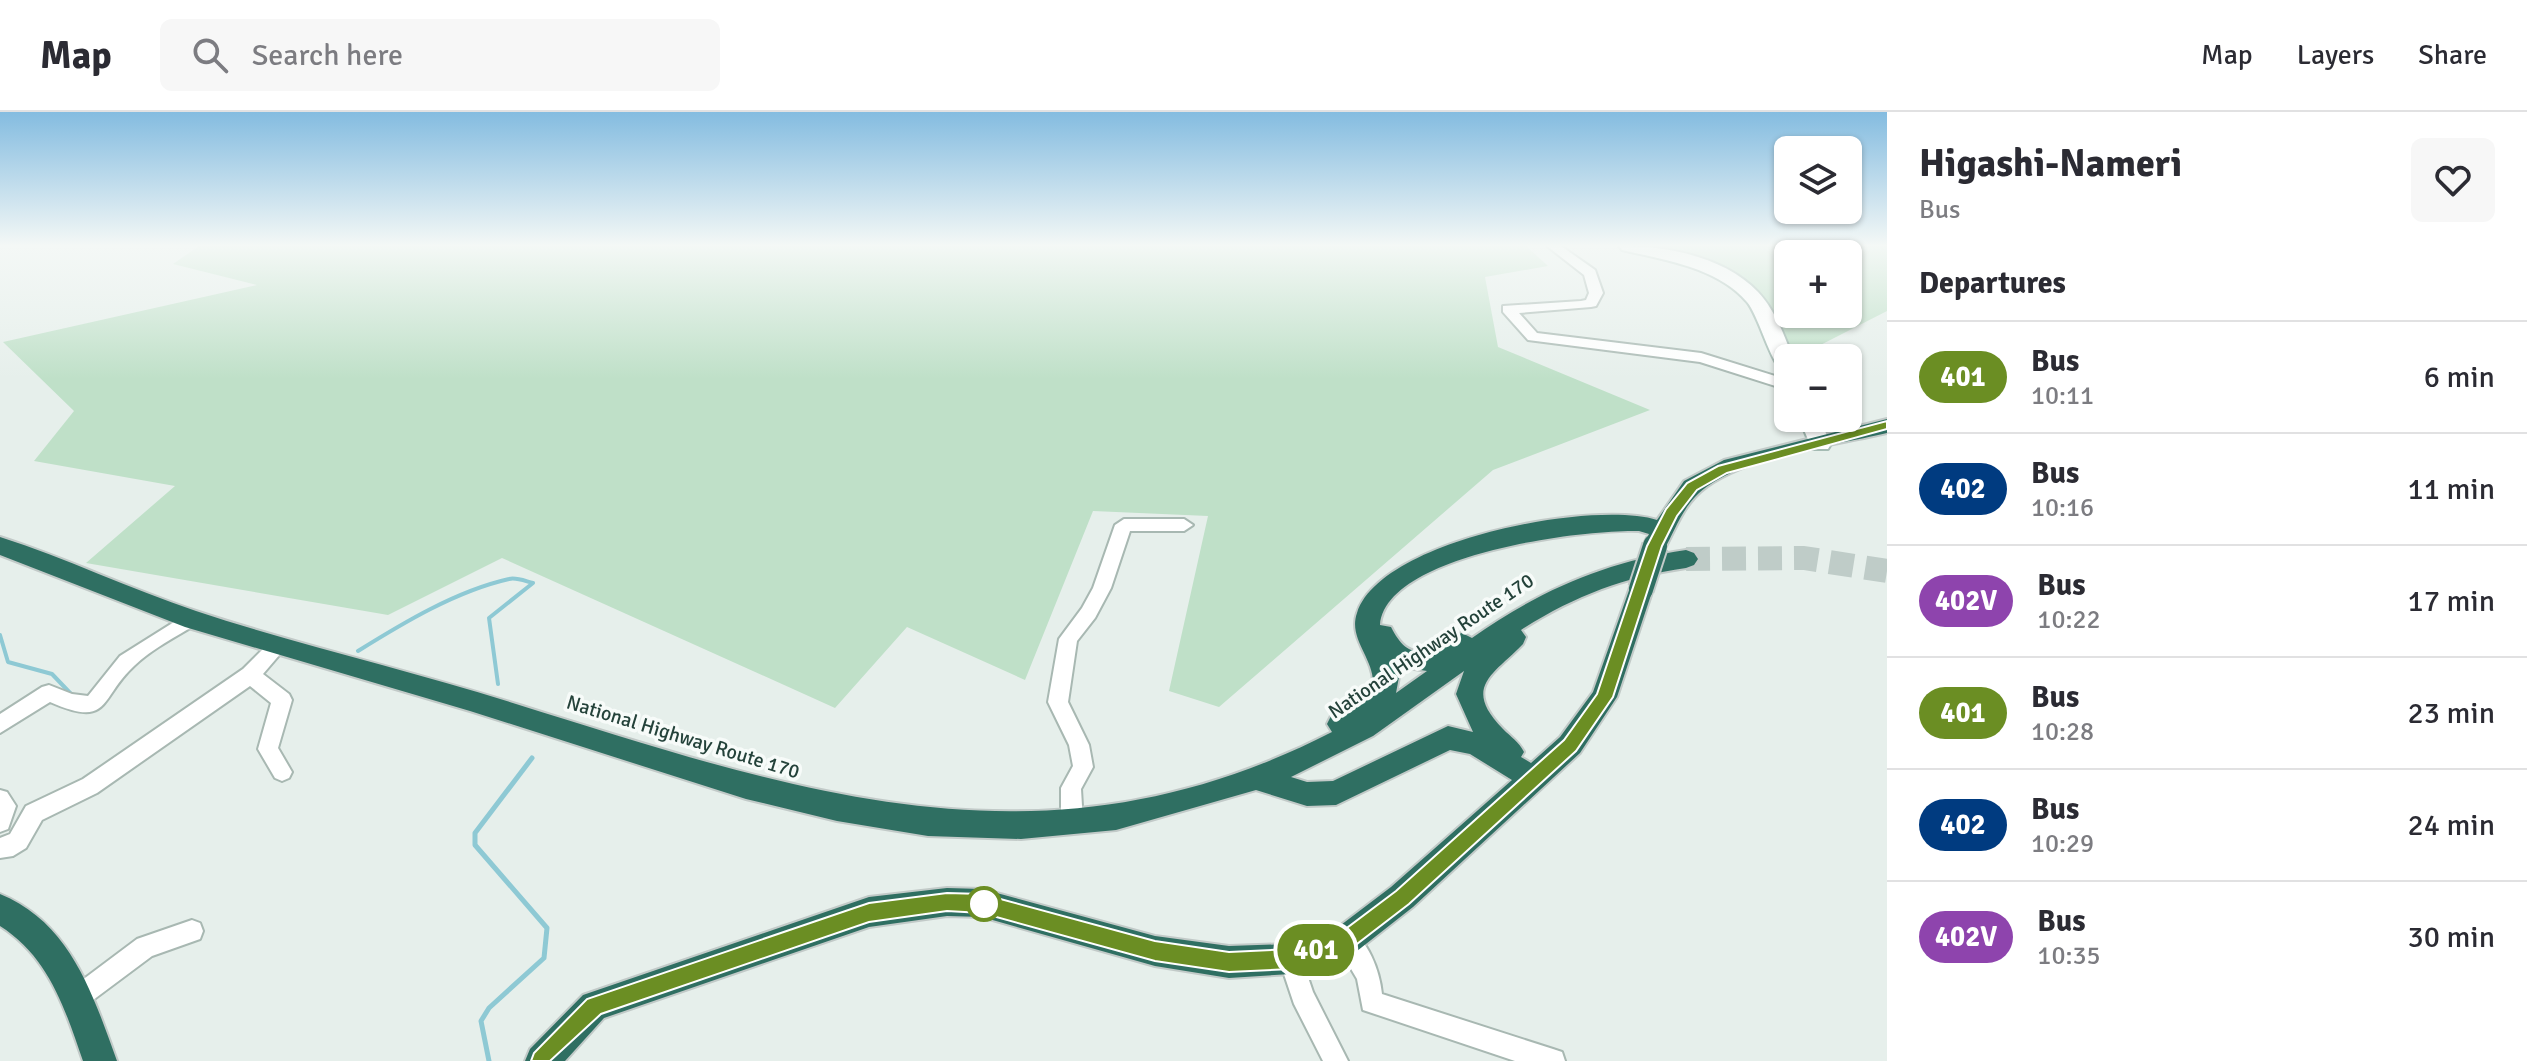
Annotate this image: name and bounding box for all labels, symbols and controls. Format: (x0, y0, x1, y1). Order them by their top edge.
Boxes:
search box (160, 19, 720, 91)
text: Map (40, 32, 112, 79)
icon: search (188, 33, 232, 77)
text: Search here (252, 37, 403, 74)
text: Map (2201, 38, 2253, 72)
text: Layers (2297, 38, 2374, 72)
text: Share (2418, 38, 2487, 72)
map controls (1774, 136, 1862, 432)
button: layers (1774, 136, 1862, 224)
button: heart (2411, 138, 2495, 222)
text: Higashi-Nameri (1919, 140, 2182, 187)
text: Bus (1919, 194, 1960, 226)
button: + (1774, 240, 1862, 328)
text: Departures (1919, 265, 2066, 302)
text: Bus (2031, 343, 2079, 380)
button: − (1774, 344, 1862, 432)
text: 6 min (2424, 359, 2495, 396)
text: 401 (1940, 360, 1986, 394)
text: 10:11 (2031, 380, 2094, 412)
text: Bus (2031, 455, 2079, 492)
text: 11 min (2408, 471, 2495, 508)
text: 402 (1940, 472, 1986, 506)
text: 10:16 (2031, 492, 2094, 524)
text: Bus (2037, 567, 2086, 604)
street label: National Highway Route 170 (1324, 568, 1538, 724)
text: 17 min (2408, 583, 2495, 620)
text: 402V (1935, 584, 1997, 618)
text: 10:22 (2037, 604, 2101, 636)
text: Bus (2031, 679, 2079, 716)
street label: National Highway Route 170 (563, 690, 803, 784)
text: 23 min (2408, 695, 2495, 732)
text: 401 (1940, 696, 1986, 730)
text: 10:28 (2031, 716, 2094, 748)
text: Bus (2031, 791, 2079, 828)
text: 24 min (2408, 807, 2495, 844)
text: 402 (1940, 808, 1986, 842)
text: 10:29 (2031, 828, 2094, 860)
unlabelled marker (967, 887, 1001, 921)
text: Bus (2037, 903, 2086, 940)
text: 30 min (2408, 919, 2495, 956)
text: 402V (1935, 920, 1997, 954)
line badge: 401 (1270, 924, 1362, 976)
text: 401 (1293, 933, 1339, 967)
text: 10:35 (2037, 940, 2101, 972)

